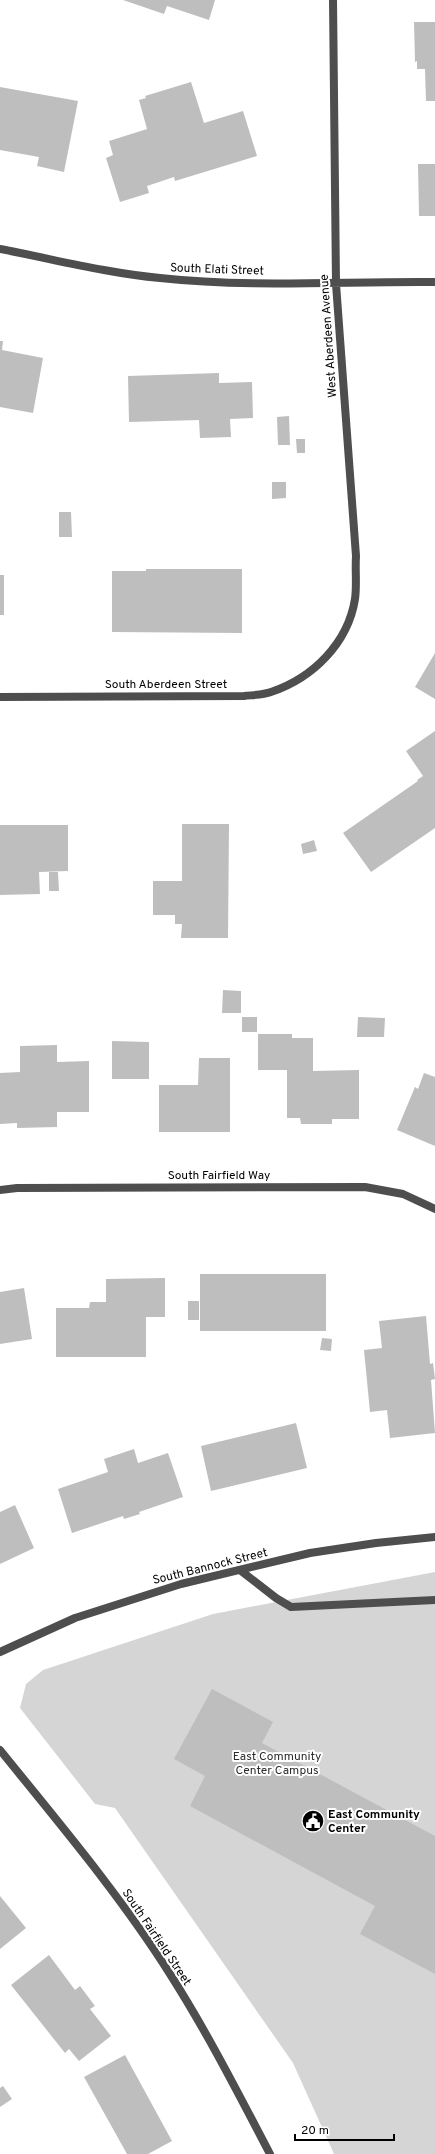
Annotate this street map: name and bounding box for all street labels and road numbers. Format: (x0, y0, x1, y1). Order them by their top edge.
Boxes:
street label: South Elati Street (170, 260, 264, 280)
street label: West Aberdeen Avenue (317, 274, 341, 398)
street label: South Aberdeen Street (105, 677, 227, 693)
street label: South Fairfield Way (168, 1168, 270, 1184)
street label: South Bannock Street (151, 1545, 269, 1589)
street label: South Fairfield Street (118, 1886, 195, 1989)

